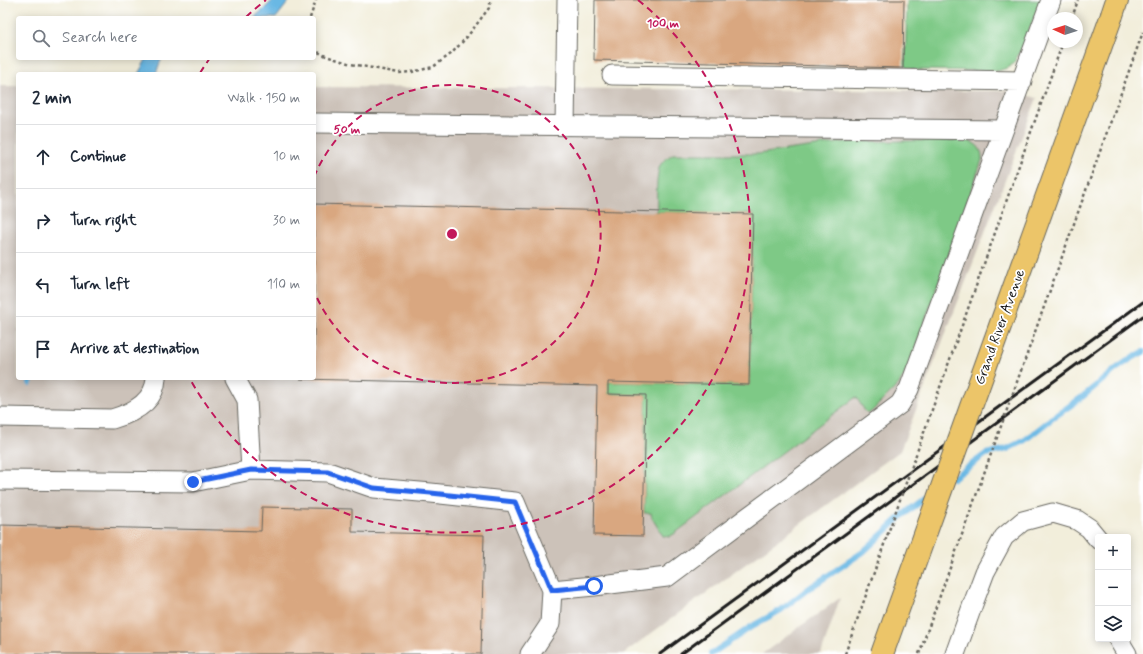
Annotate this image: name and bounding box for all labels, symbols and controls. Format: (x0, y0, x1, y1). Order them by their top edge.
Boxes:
north arrow (1047, 12, 1083, 48)
search box (16, 16, 316, 60)
text: 100 m (647, 16, 680, 32)
icon: search (30, 27, 52, 49)
text: Search here (62, 28, 138, 48)
text: 2 min (32, 87, 72, 109)
text: Walk · 150 m (227, 90, 300, 107)
text: 50 m (334, 122, 361, 138)
icon: ahead (32, 146, 54, 168)
text: Continue (70, 147, 126, 167)
text: 10 m (273, 148, 300, 165)
icon: right (32, 210, 54, 232)
text: Turn right (70, 211, 137, 231)
text: 30 m (273, 212, 300, 229)
centre of rings (445, 227, 459, 241)
street label: Grand River Avenue (971, 266, 1029, 387)
icon: left (32, 274, 54, 296)
text: Turn left (70, 275, 130, 295)
text: 110 m (267, 276, 300, 293)
icon: arrive (32, 338, 54, 360)
text: Arrive at destination (70, 339, 199, 359)
route end (184, 473, 202, 491)
map controls (1095, 534, 1131, 642)
button: + (1095, 534, 1131, 570)
button: − (1095, 570, 1131, 606)
route start (585, 577, 603, 595)
button: layers (1095, 606, 1131, 642)

